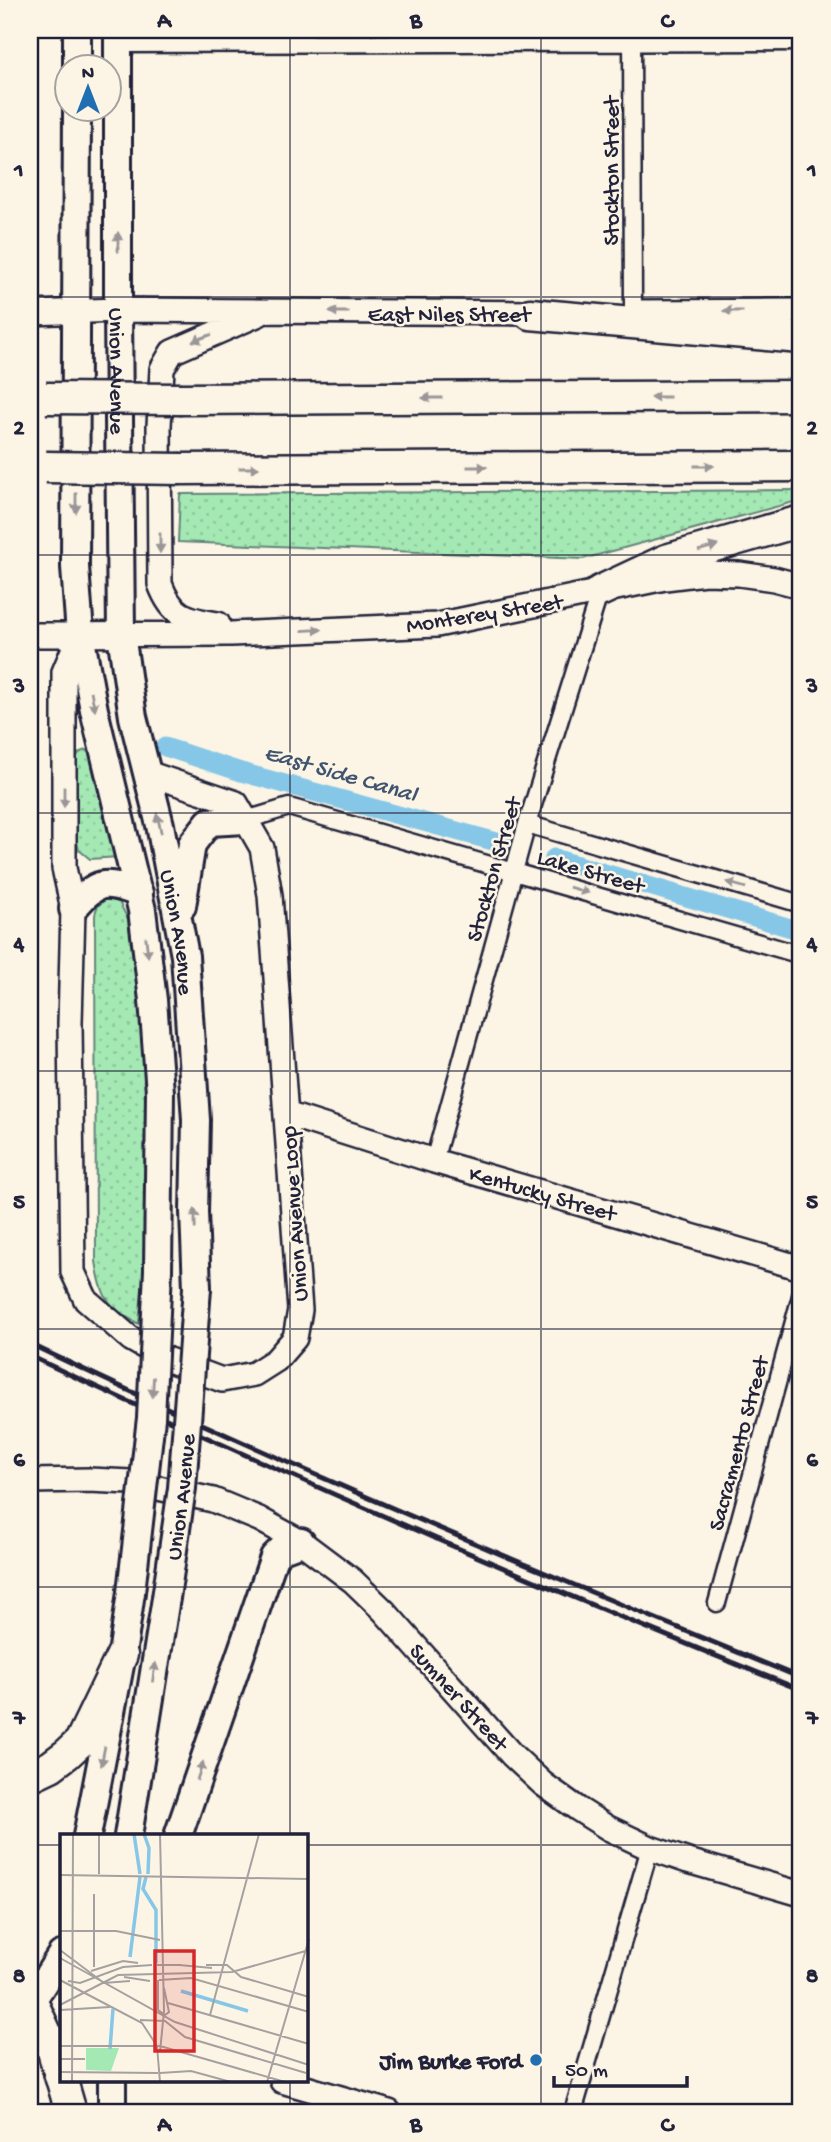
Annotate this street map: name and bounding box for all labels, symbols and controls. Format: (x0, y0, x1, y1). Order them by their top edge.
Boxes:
text: A (156, 9, 172, 36)
text: B (409, 9, 423, 36)
text: C (661, 9, 676, 36)
north arrow (52, 52, 122, 122)
text: N (82, 63, 94, 86)
street label: Stockton Street (600, 95, 627, 246)
text: 1 (13, 158, 24, 185)
text: 1 (806, 158, 817, 185)
one-way arrow (112, 231, 124, 253)
street label: East Niles Street (368, 303, 532, 330)
one-way arrow (722, 305, 744, 317)
one-way arrow (328, 306, 350, 318)
street label: Union Avenue (101, 308, 129, 436)
one-way arrow (192, 333, 213, 344)
one-way arrow (648, 391, 670, 403)
one-way arrow (421, 392, 443, 404)
text: 2 (13, 416, 25, 443)
text: 2 (806, 416, 818, 443)
one-way arrow (694, 460, 716, 472)
one-way arrow (466, 461, 488, 473)
one-way arrow (239, 463, 261, 474)
one-way arrow (70, 492, 82, 514)
one-way arrow (154, 533, 166, 555)
one-way arrow (698, 542, 719, 552)
street label: Monterey Street (404, 589, 566, 641)
one-way arrow (301, 625, 323, 636)
text: 3 (12, 674, 25, 701)
text: 3 (805, 674, 818, 701)
one-way arrow (87, 690, 98, 712)
water label: East Side Canal (260, 740, 421, 811)
one-way arrow (58, 786, 70, 808)
street label: Stockton Street (462, 793, 529, 945)
one-way arrow (153, 812, 164, 834)
street label: Lake Street (533, 845, 648, 902)
street label: Union Avenue (152, 868, 198, 997)
one-way arrow (725, 880, 746, 890)
one-way arrow (569, 886, 590, 896)
text: 4 (13, 932, 25, 959)
text: 4 (806, 932, 818, 959)
one-way arrow (141, 936, 152, 958)
street label: Union Avenue Loop (277, 1125, 316, 1302)
street label: Kentucky Street (465, 1161, 620, 1230)
text: 5 (13, 1190, 25, 1217)
text: 5 (806, 1190, 818, 1217)
one-way arrow (189, 1208, 201, 1230)
street label: Sacramento Street (704, 1352, 777, 1534)
one-way arrow (147, 1376, 158, 1398)
street label: Union Avenue (162, 1432, 203, 1562)
text: 6 (13, 1448, 26, 1475)
text: 6 (806, 1448, 819, 1475)
street label: Sumner Street (402, 1639, 514, 1759)
one-way arrow (149, 1660, 160, 1682)
text: 7 (12, 1706, 26, 1733)
text: 7 (805, 1706, 819, 1733)
one-way arrow (98, 1745, 109, 1767)
one-way arrow (195, 1761, 206, 1782)
inset map (60, 1834, 308, 2082)
text: 8 (13, 1964, 26, 1991)
text: 8 (806, 1964, 819, 1991)
scale bar (554, 2044, 688, 2088)
place label: Jim Burke Ford (378, 2050, 525, 2077)
marker: Jim Burke Ford (528, 2052, 544, 2068)
text: 50 m (565, 2060, 608, 2085)
text: A (156, 2113, 172, 2140)
text: B (409, 2113, 423, 2140)
text: C (661, 2113, 676, 2140)

